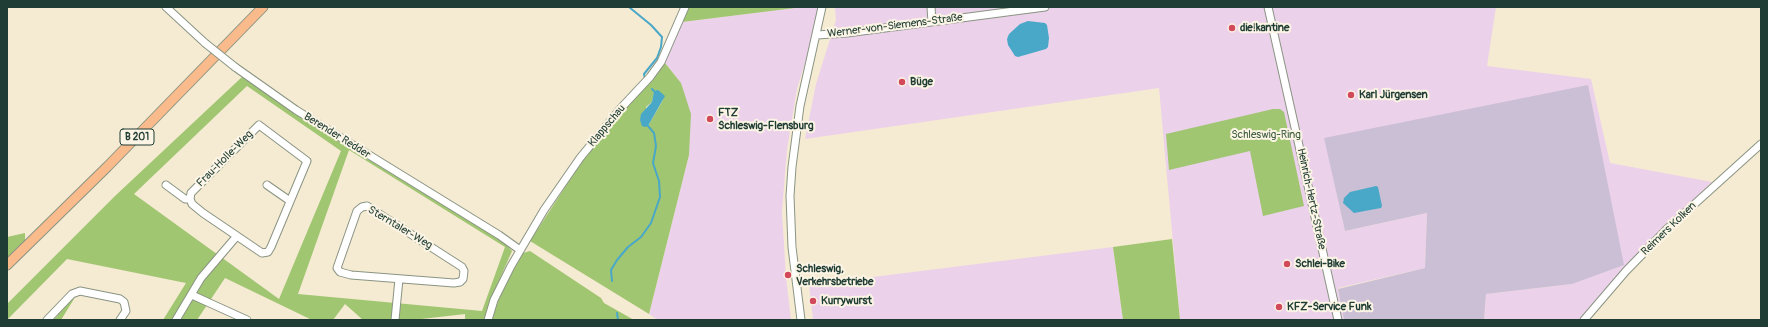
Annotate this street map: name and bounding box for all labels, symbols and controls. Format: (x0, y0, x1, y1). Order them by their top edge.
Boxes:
street label: Werner-von-Siemens-Straße (827, 11, 963, 41)
place label: die!kantine (1240, 21, 1289, 35)
marker: die!kantine (1227, 23, 1237, 33)
place label: Büge (910, 75, 933, 89)
marker: Büge (897, 77, 907, 87)
place label: Karl Jürgensen (1359, 88, 1428, 102)
marker: Karl Jürgensen (1346, 90, 1356, 100)
street label: Klappschau (586, 102, 628, 150)
place label: FTZ Schleswig-Flensburg (718, 106, 813, 132)
street label: Berender Redder (301, 110, 373, 162)
marker: FTZ Schleswig-Flensburg (705, 114, 715, 124)
street label: Frau-Holle-Weg (194, 128, 256, 190)
park label: Schleswig-Ring (1231, 128, 1301, 142)
road number: B 201 (120, 129, 154, 145)
street label: Heinrich-Hertz-Straße (1294, 147, 1328, 251)
street label: Reimers Kolken (1639, 200, 1699, 258)
street label: Sterntaler-Weg (365, 204, 435, 252)
place label: Schlei-Bike (1295, 257, 1345, 271)
marker: Schlei-Bike (1282, 259, 1292, 269)
place label: Schleswig, Verkehrsbetriebe (796, 262, 873, 288)
marker: Schleswig, Verkehrsbetriebe (783, 270, 793, 280)
place label: Kurrywurst (821, 294, 872, 308)
marker: Kurrywurst (808, 296, 818, 306)
place label: KFZ-Service Funk (1287, 300, 1371, 314)
marker: KFZ-Service Funk (1274, 302, 1284, 312)

